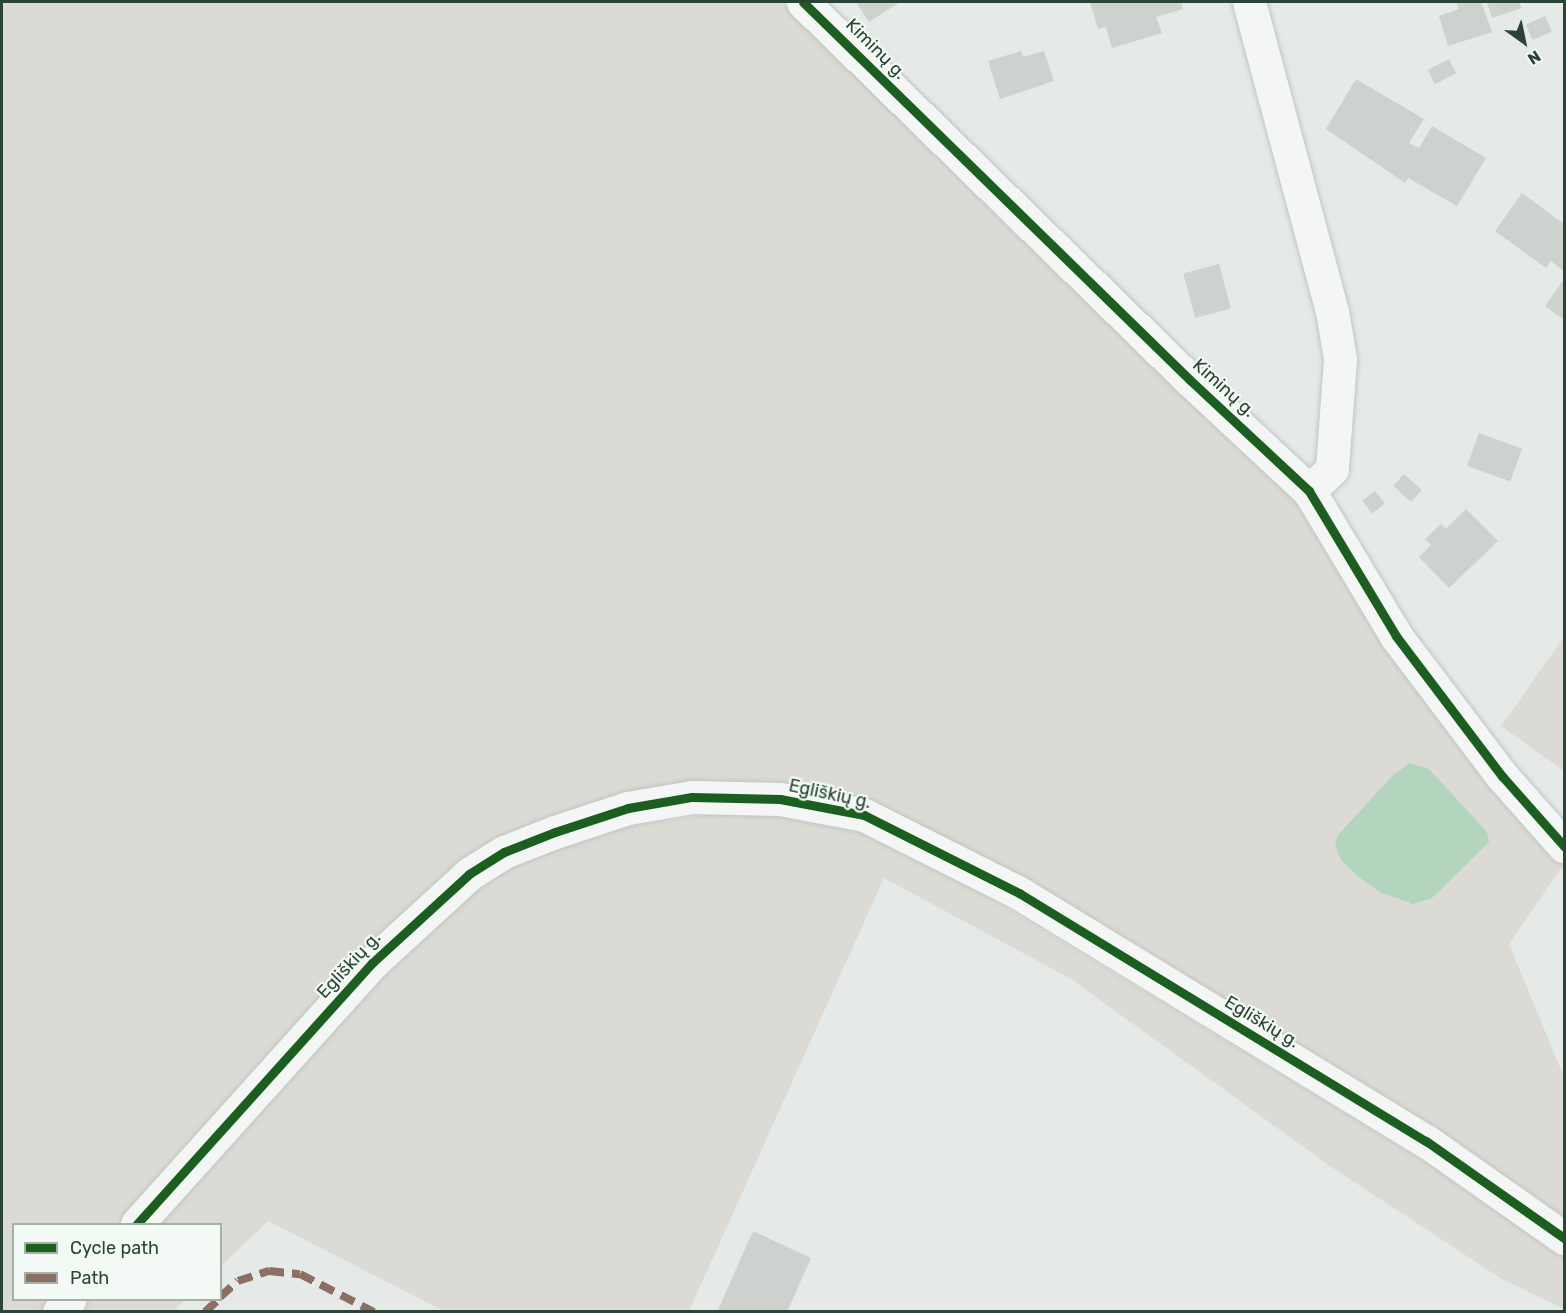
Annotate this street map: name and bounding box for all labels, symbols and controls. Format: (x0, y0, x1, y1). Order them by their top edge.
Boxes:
north arrow (1494, 12, 1554, 72)
street label: Kiminų g. (841, 14, 911, 84)
text: N (1524, 46, 1544, 69)
street label: Kiminų g. (1188, 354, 1260, 422)
street label: Egliškių g. (787, 775, 873, 813)
street label: Egliškių g. (313, 927, 385, 1003)
street label: Egliškių g. (1221, 991, 1303, 1053)
legend (12, 1223, 222, 1301)
text: Cycle path (70, 1237, 159, 1259)
text: Path (70, 1267, 109, 1289)

